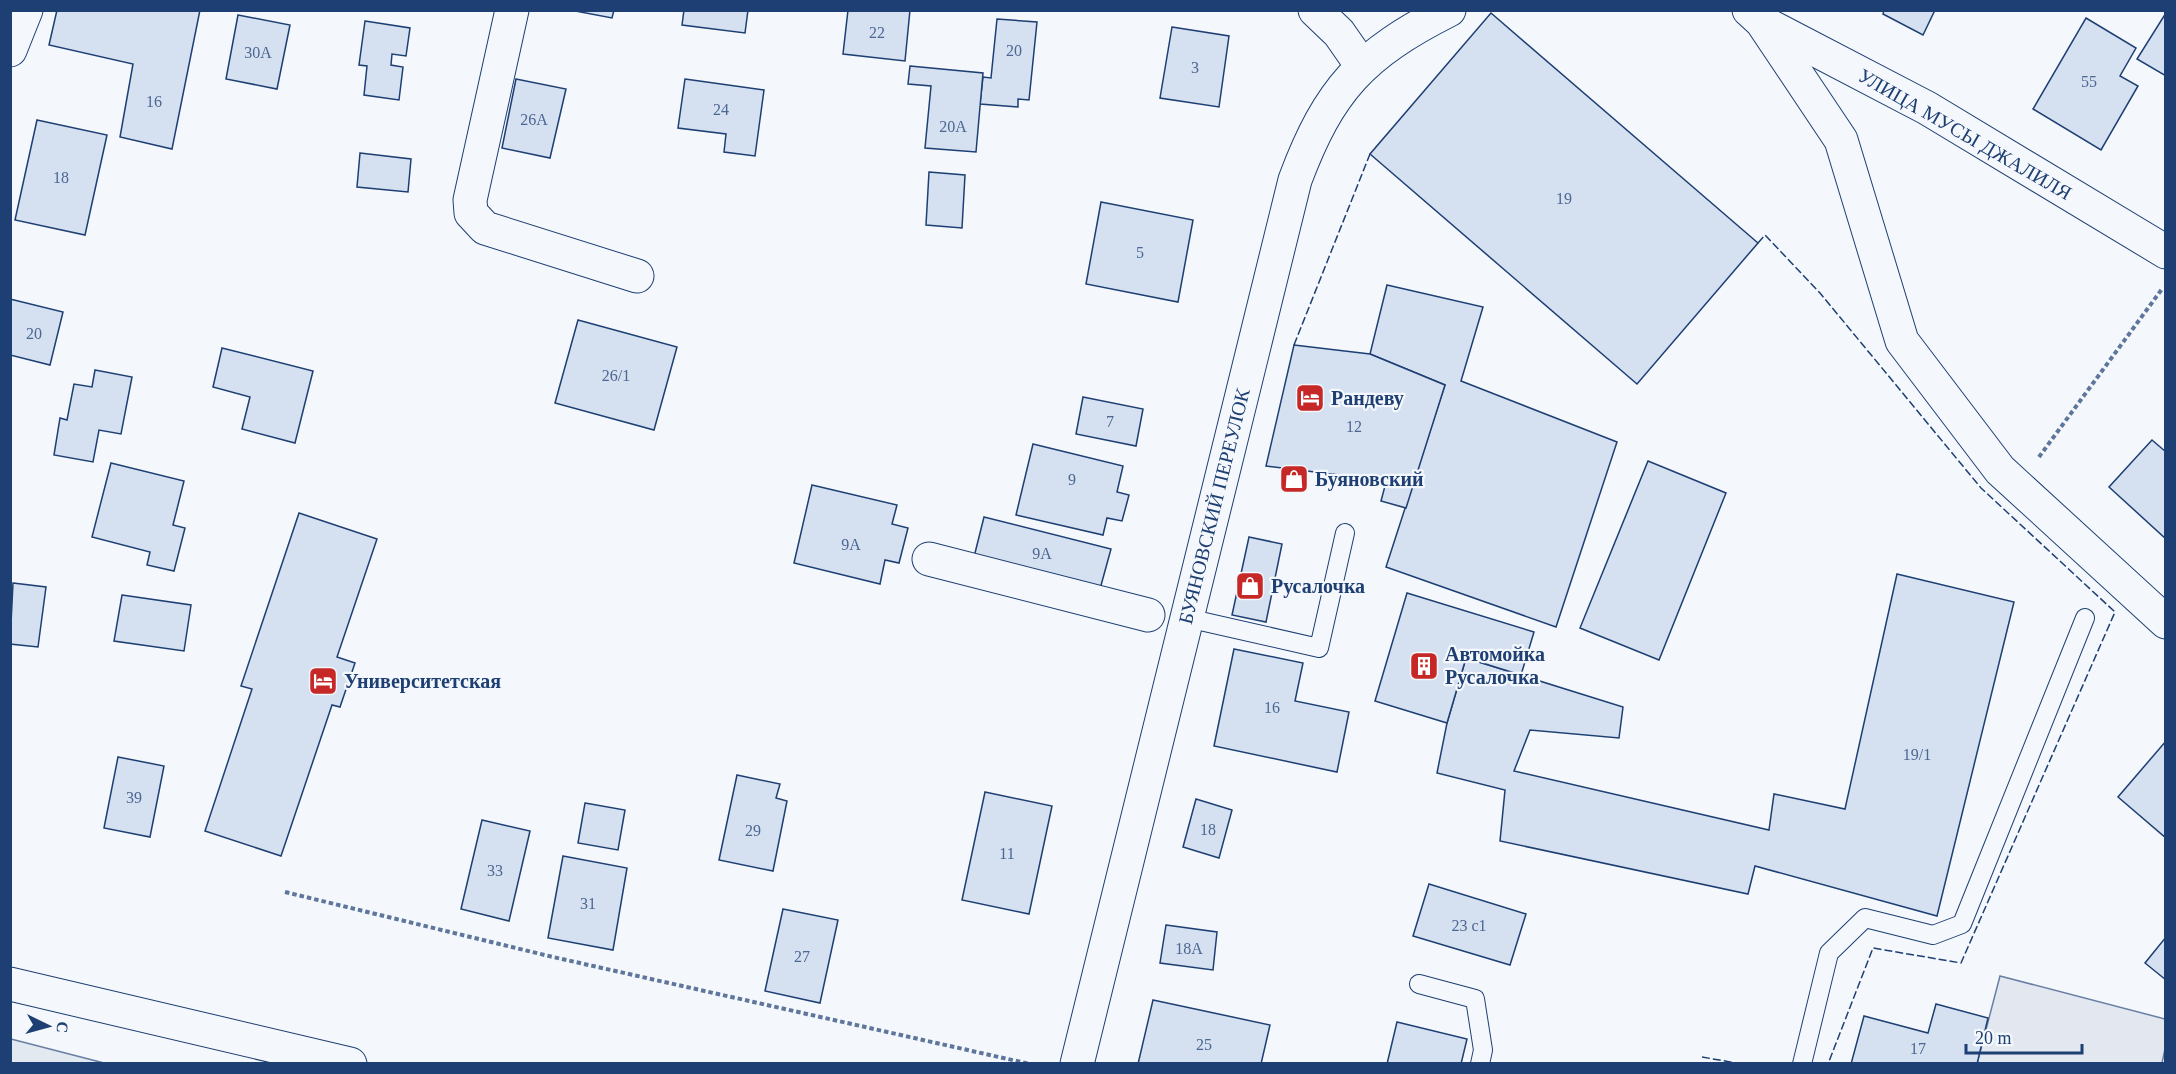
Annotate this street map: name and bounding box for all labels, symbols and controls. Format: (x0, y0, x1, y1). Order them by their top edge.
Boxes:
house number: 22 (869, 24, 885, 41)
house number: 20 (1006, 42, 1022, 59)
house number: 30А (244, 44, 272, 61)
house number: 3 (1191, 59, 1199, 76)
street label: УЛИЦА МУСЫ ДЖАЛИЛЯ (1854, 64, 2075, 205)
house number: 55 (2081, 73, 2097, 90)
house number: 16 (146, 93, 162, 110)
house number: 24 (713, 101, 729, 118)
house number: 26А (520, 111, 548, 128)
house number: 20А (939, 118, 967, 135)
house number: 18 (53, 169, 69, 186)
house number: 19 (1556, 190, 1572, 207)
house number: 5 (1136, 244, 1144, 261)
house number: 20 (26, 325, 42, 342)
house number: 26/1 (602, 367, 630, 384)
hotel icon: Рандеву (1294, 382, 1326, 414)
street label: БУЯНОВСКИЙ ПЕРЕУЛОК (1174, 385, 1254, 626)
place label: Рандеву (1331, 387, 1404, 410)
house number: 7 (1106, 413, 1114, 430)
house number: 12 (1346, 418, 1362, 435)
shop icon: Буяновский (1278, 463, 1310, 495)
place label: Буяновский (1315, 468, 1424, 491)
house number: 9 (1068, 471, 1076, 488)
house number: 9А (841, 536, 861, 553)
house number: 9А (1032, 545, 1052, 562)
shop icon: Русалочка (1234, 570, 1266, 602)
place label: Русалочка (1271, 575, 1365, 598)
place label: Автомойка Русалочка (1445, 643, 1545, 689)
building icon: Автомойка Русалочка (1408, 650, 1440, 682)
hotel icon: Университетская (307, 665, 339, 697)
place label: Университетская (344, 670, 501, 693)
house number: 16 (1264, 699, 1280, 716)
house number: 19/1 (1903, 746, 1931, 763)
house number: 39 (126, 789, 142, 806)
house number: 18 (1200, 821, 1216, 838)
house number: 29 (745, 822, 761, 839)
house number: 11 (999, 845, 1015, 862)
house number: 33 (487, 862, 503, 879)
house number: 31 (580, 895, 596, 912)
house number: 23 с1 (1451, 917, 1487, 934)
house number: 18А (1175, 940, 1203, 957)
house number: 27 (794, 948, 810, 965)
north arrow (18, 996, 78, 1056)
scale bar (1966, 1017, 2082, 1055)
text: С (53, 1021, 71, 1034)
text: 20 m (1975, 1028, 2012, 1048)
house number: 25 (1196, 1036, 1212, 1053)
house number: 17 (1910, 1040, 1926, 1057)

